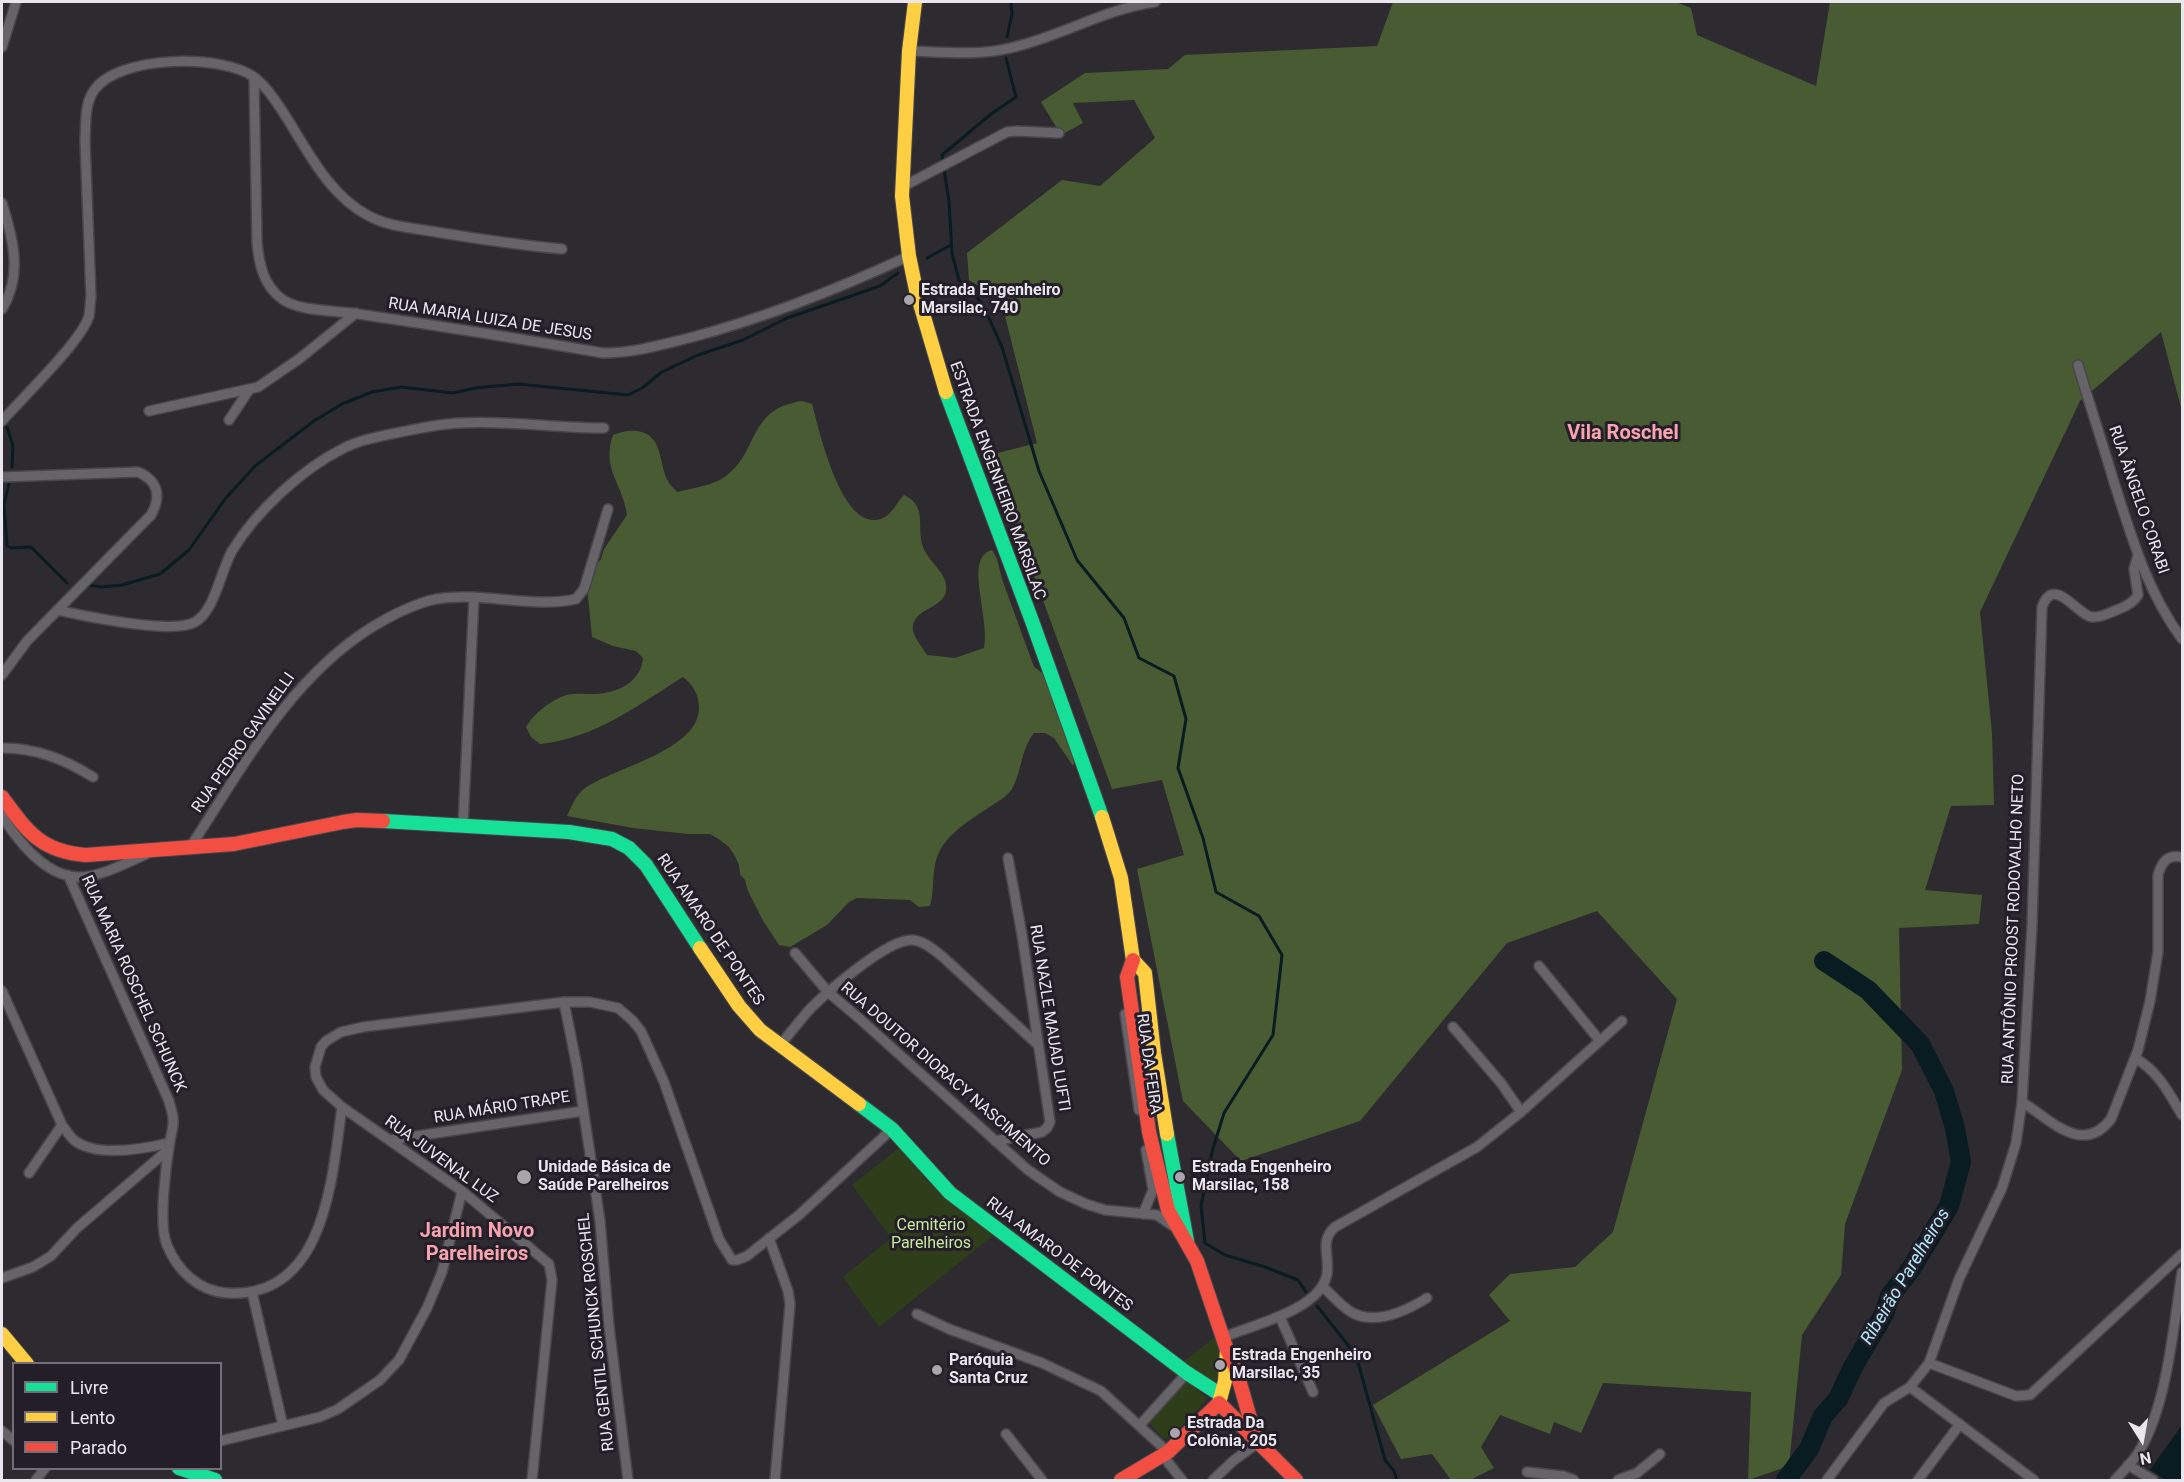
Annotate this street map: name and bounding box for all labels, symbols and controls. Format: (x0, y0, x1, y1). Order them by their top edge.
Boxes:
place label: Estrada Engenheiro Marsilac, 740 (921, 281, 1061, 319)
marker: Estrada Engenheiro Marsilac, 740 (902, 293, 916, 307)
street label: RUA MARIA LUIZA DE JESUS (387, 294, 593, 346)
street label: ESTRADA ENGENHEIRO MARSILAC (945, 359, 1049, 603)
district label: Vila Roschel (1567, 422, 1679, 446)
street label: RUA ÂNGELO CORABI (2104, 423, 2172, 577)
street label: RUA PEDRO GAVINELLI (188, 669, 300, 817)
street label: RUA ANTÔNIO PROOST RODOVALHO NETO (1999, 774, 2029, 1084)
street label: RUA AMARO DE PONTES (652, 851, 768, 1009)
street label: RUA MARIA ROSCHEL SCHUNCK (76, 873, 190, 1095)
street label: RUA NAZLE MAUAD LUFTI (1025, 923, 1073, 1113)
street label: RUA DOUTOR DIORACY NASCIMENTO (836, 979, 1054, 1171)
street label: RUA DA FEIRA (1131, 1012, 1165, 1116)
street label: RUA MÁRIO TRAPE (433, 1088, 571, 1128)
street label: RUA JUVENAL LUZ (380, 1112, 502, 1208)
place label: Unidade Básica de Saúde Parelheiros (538, 1158, 671, 1196)
place label: Estrada Engenheiro Marsilac, 158 (1192, 1158, 1332, 1196)
marker: Unidade Básica de Saúde Parelheiros (515, 1168, 533, 1186)
marker: Estrada Engenheiro Marsilac, 158 (1173, 1170, 1187, 1184)
street label: RUA AMARO DE PONTES (982, 1194, 1136, 1316)
water label: Ribeirão Parelheiros (1857, 1205, 1955, 1349)
street label: RUA GENTIL SCHUNCK ROSCHEL (575, 1212, 619, 1452)
park label: Cemitério Parelheiros (891, 1216, 971, 1254)
district label: Jardim Novo Parelheiros (420, 1220, 534, 1267)
place label: Estrada Engenheiro Marsilac, 35 (1232, 1346, 1372, 1384)
place label: Paróquia Santa Cruz (949, 1351, 1028, 1389)
marker: Estrada Engenheiro Marsilac, 35 (1213, 1358, 1227, 1372)
legend (12, 1362, 222, 1470)
marker: Paróquia Santa Cruz (930, 1363, 944, 1377)
text: Livre (70, 1377, 108, 1398)
text: Lento (70, 1407, 115, 1428)
north arrow (2112, 1410, 2172, 1470)
place label: Estrada Da Colônia, 205 (1187, 1414, 1277, 1452)
marker: Estrada Da Colônia, 205 (1168, 1426, 1182, 1440)
text: Parado (70, 1437, 127, 1458)
text: N (2138, 1448, 2153, 1469)

